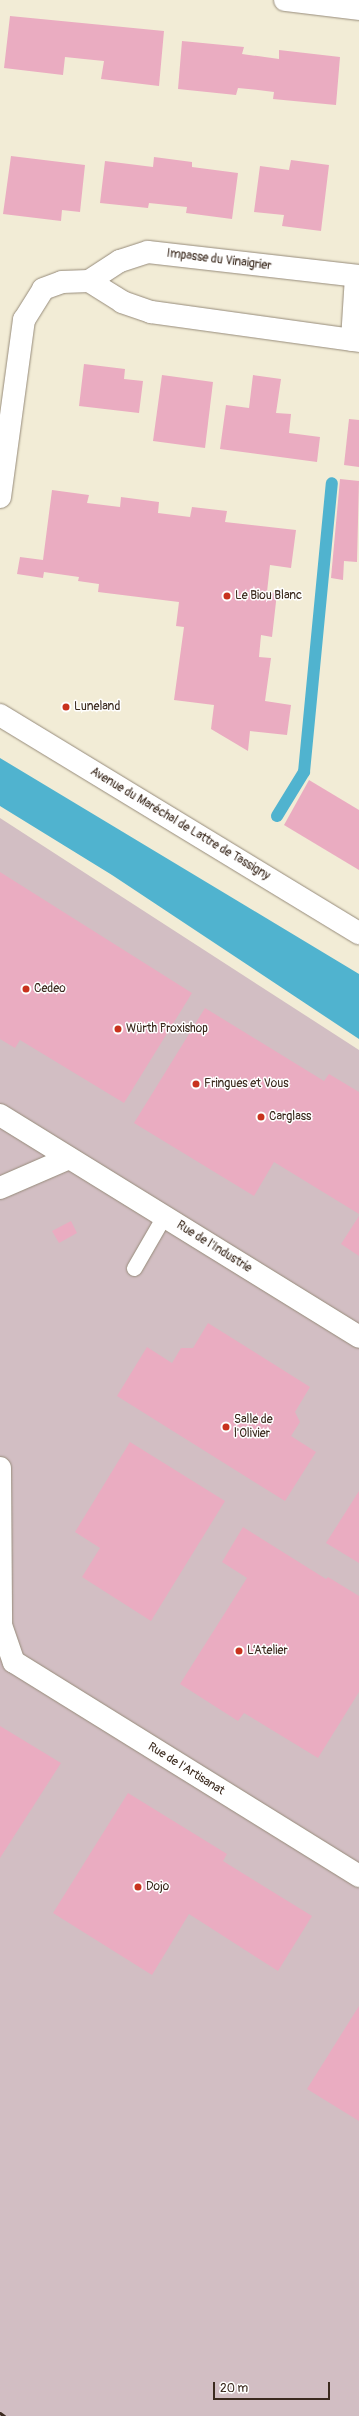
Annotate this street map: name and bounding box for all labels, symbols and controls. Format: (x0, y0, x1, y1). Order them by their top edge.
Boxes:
street label: Impasse du Vinaigrier (166, 246, 272, 274)
place label: Le Biou Blanc (235, 589, 302, 603)
marker: Le Biou Blanc (222, 591, 232, 601)
place label: Luneland (74, 700, 120, 714)
marker: Luneland (61, 702, 71, 712)
street label: Avenue du Maréchal de Lattre de Tassigny (88, 765, 272, 883)
place label: Cedeo (34, 982, 66, 996)
marker: Cedeo (21, 984, 31, 994)
place label: Würth Proxishop (126, 1022, 208, 1036)
marker: Würth Proxishop (113, 1024, 123, 1034)
place label: Fringues et Vous (204, 1077, 289, 1091)
marker: Fringues et Vous (191, 1079, 201, 1089)
place label: Carglass (269, 1110, 311, 1124)
marker: Carglass (256, 1112, 266, 1122)
street label: Rue de l'Industrie (174, 1218, 254, 1276)
place label: Salle de l'Olivier (234, 1413, 273, 1441)
marker: Salle de l'Olivier (221, 1422, 231, 1432)
place label: L’Atelier (247, 1644, 288, 1658)
marker: L’Atelier (234, 1646, 244, 1656)
street label: Rue de l'Artisanat (145, 1740, 227, 1798)
place label: Dojo (146, 1880, 169, 1894)
marker: Dojo (133, 1882, 143, 1892)
scale bar (215, 2374, 332, 2400)
text: 20 m (220, 2381, 248, 2396)

